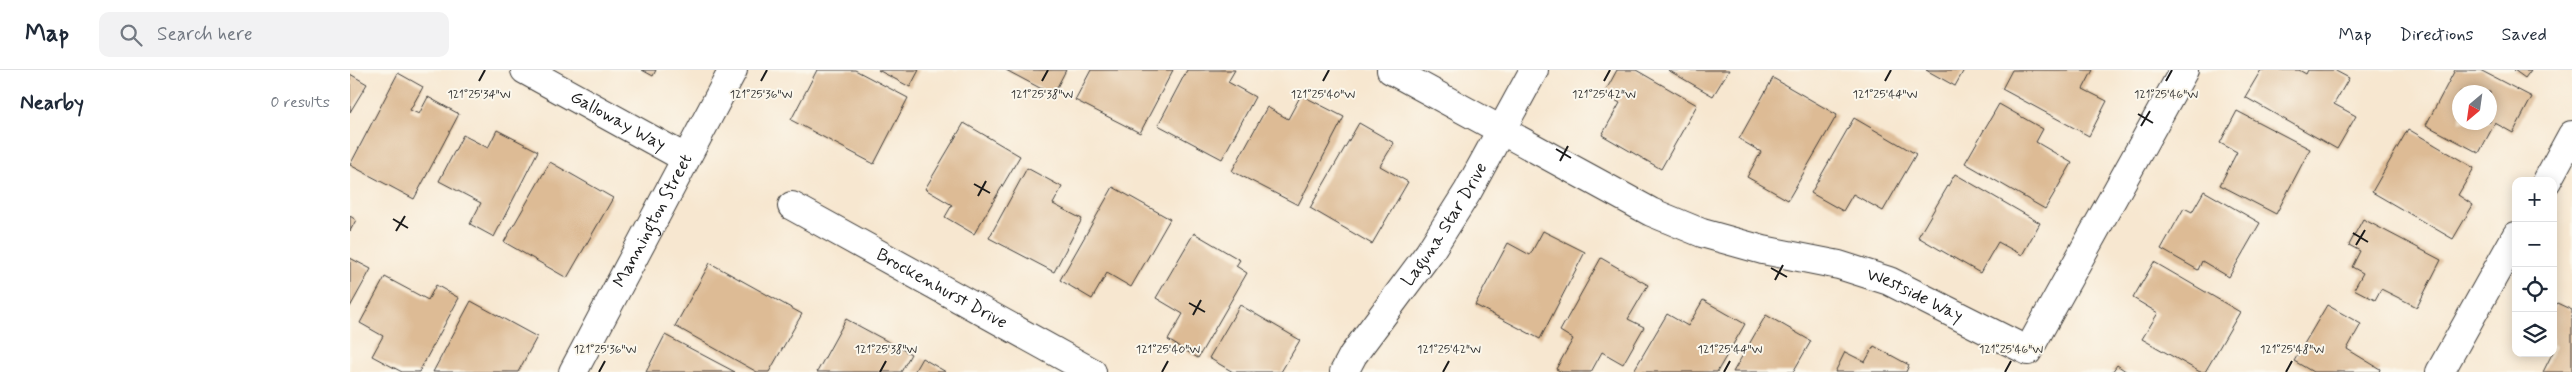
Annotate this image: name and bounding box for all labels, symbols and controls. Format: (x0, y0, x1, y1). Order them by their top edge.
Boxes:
search box (99, 12, 449, 57)
text: Map (25, 19, 69, 50)
icon: search (117, 21, 145, 49)
text: Search here (157, 22, 253, 47)
text: Map (2339, 23, 2372, 47)
text: Directions (2400, 23, 2474, 47)
text: Saved (2502, 23, 2547, 47)
street label: Galloway Way (566, 85, 670, 157)
north arrow (2452, 85, 2497, 130)
text: 121°25'34"W (447, 87, 511, 103)
text: 121°25'36"W (730, 87, 792, 103)
text: 121°25'38"W (1011, 87, 1073, 103)
text: 121°25'40"W (1291, 87, 1355, 103)
text: 121°25'42"W (1572, 87, 1636, 103)
text: 121°25'44"W (1853, 87, 1917, 103)
text: 121°25'46"W (2134, 87, 2198, 103)
text: Nearby (20, 89, 84, 117)
text: 0 results (270, 92, 330, 113)
street label: Mannington Street (608, 150, 698, 292)
street label: Laguna Star Drive (1396, 158, 1493, 291)
map controls (2512, 177, 2557, 357)
button: + (2512, 177, 2557, 222)
button: − (2512, 222, 2557, 267)
street label: Brockenhurst Drive (872, 243, 1011, 335)
street label: Westside Way (1864, 263, 1967, 328)
button: locate (2512, 267, 2557, 312)
button: layers (2512, 312, 2557, 357)
text: 121°25'36"W (574, 342, 636, 358)
text: 121°25'38"W (855, 342, 917, 358)
text: 121°25'40"W (1136, 342, 1200, 358)
text: 121°25'42"W (1417, 342, 1481, 358)
text: 121°25'44"W (1698, 342, 1762, 358)
text: 121°25'46"W (1979, 342, 2043, 358)
text: 121°25'48"W (2260, 342, 2324, 358)

